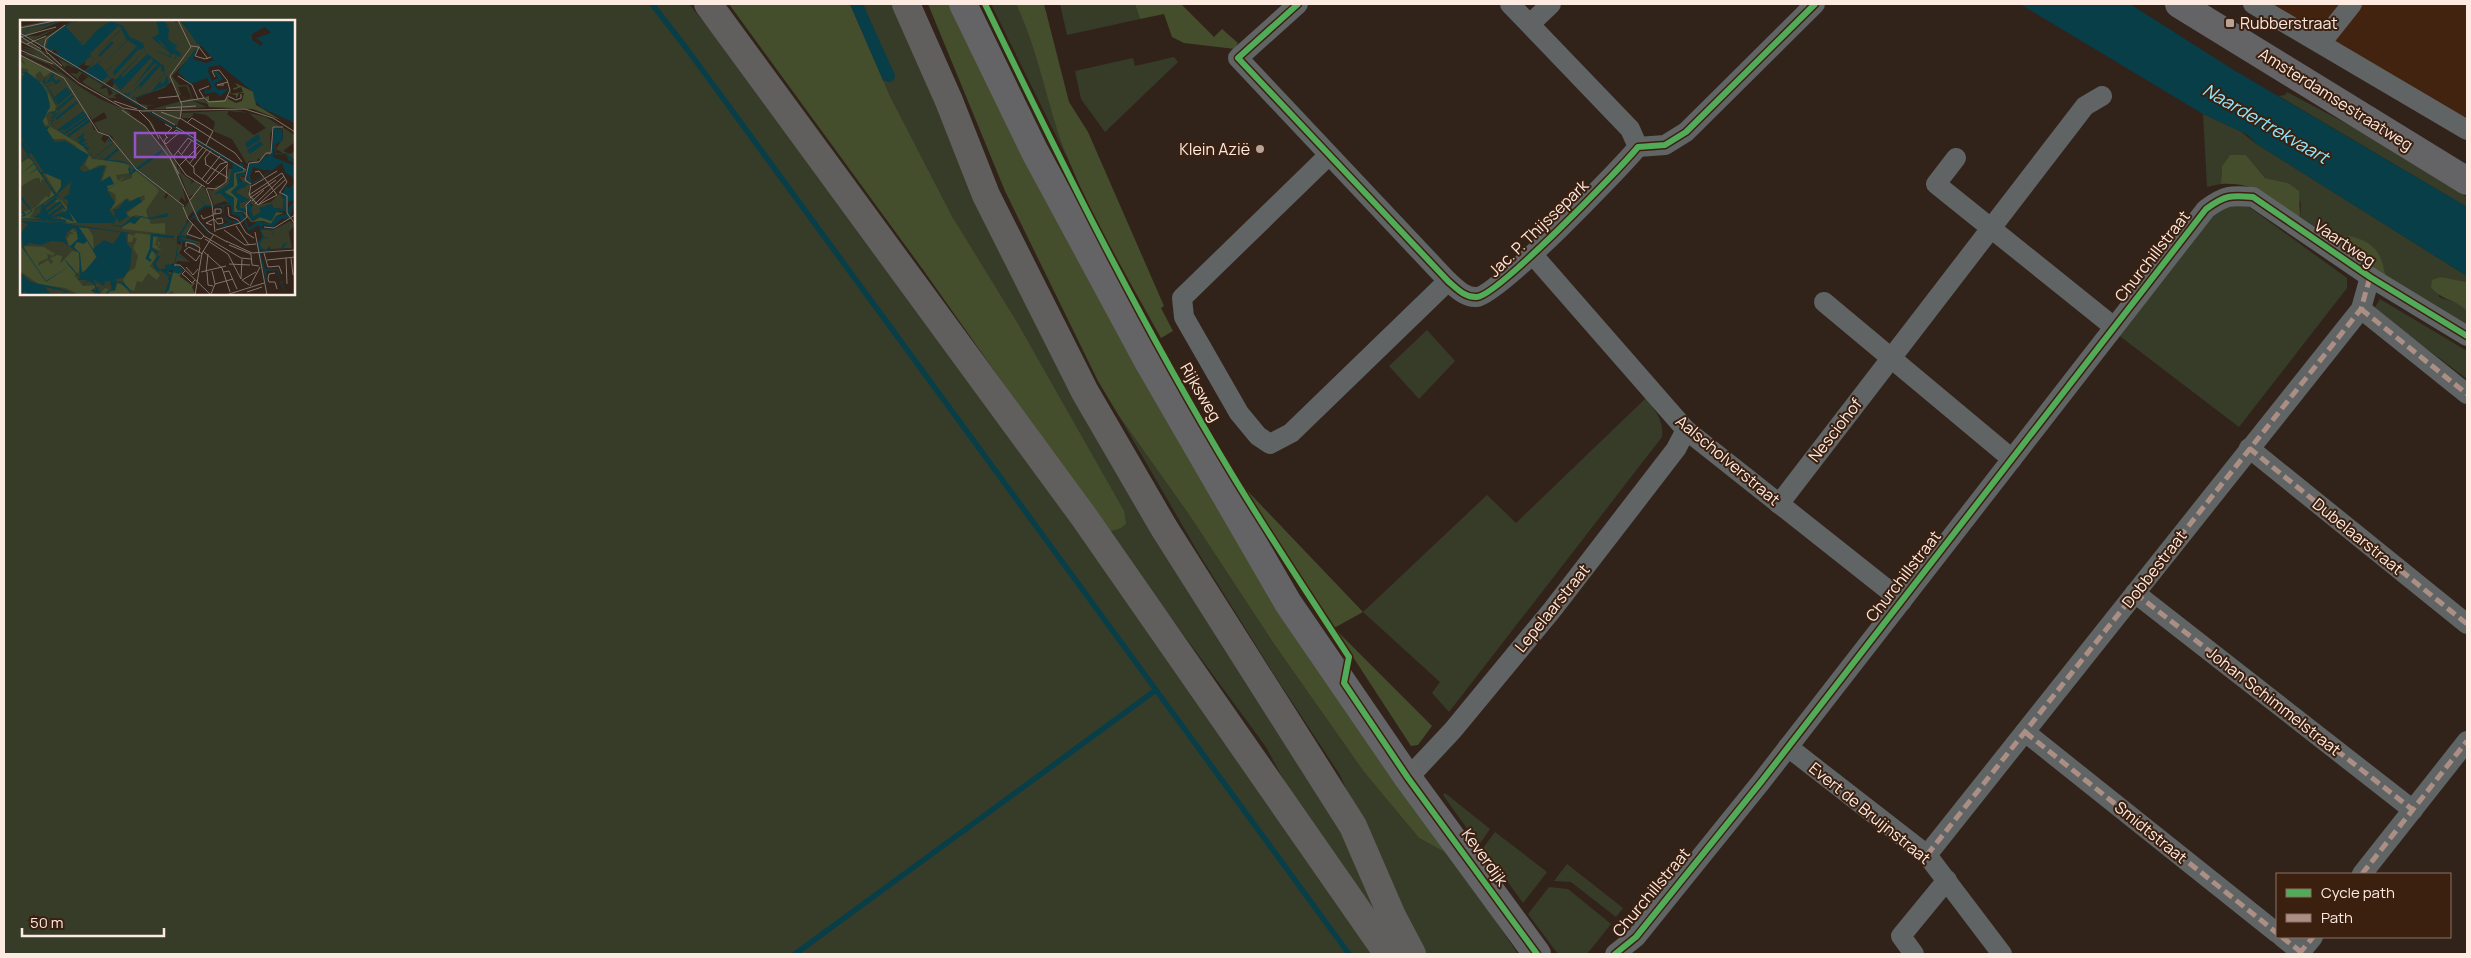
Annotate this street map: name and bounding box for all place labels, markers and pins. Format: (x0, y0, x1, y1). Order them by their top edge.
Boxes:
place label: Rubberstraat (2240, 12, 2338, 34)
marker: Rubberstraat (2224, 17, 2236, 29)
place label: Klein Azië (1179, 138, 1250, 160)
marker: Klein Azië (1254, 143, 1266, 155)

